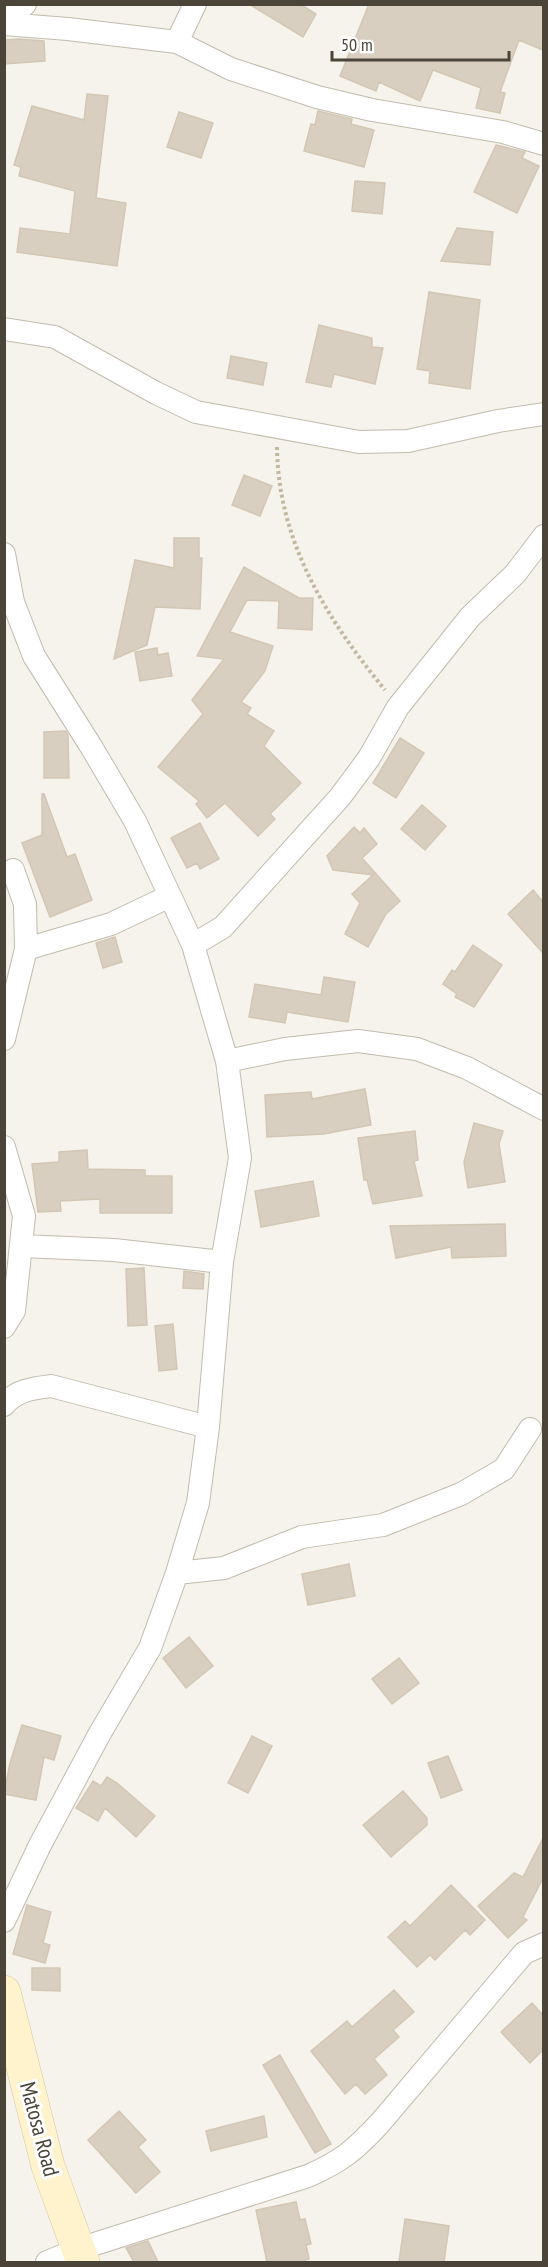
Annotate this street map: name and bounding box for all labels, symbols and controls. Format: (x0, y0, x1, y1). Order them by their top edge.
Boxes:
scale bar (332, 24, 509, 62)
text: 50 m (341, 33, 373, 56)
street label: Matosa Road (14, 2079, 66, 2179)

